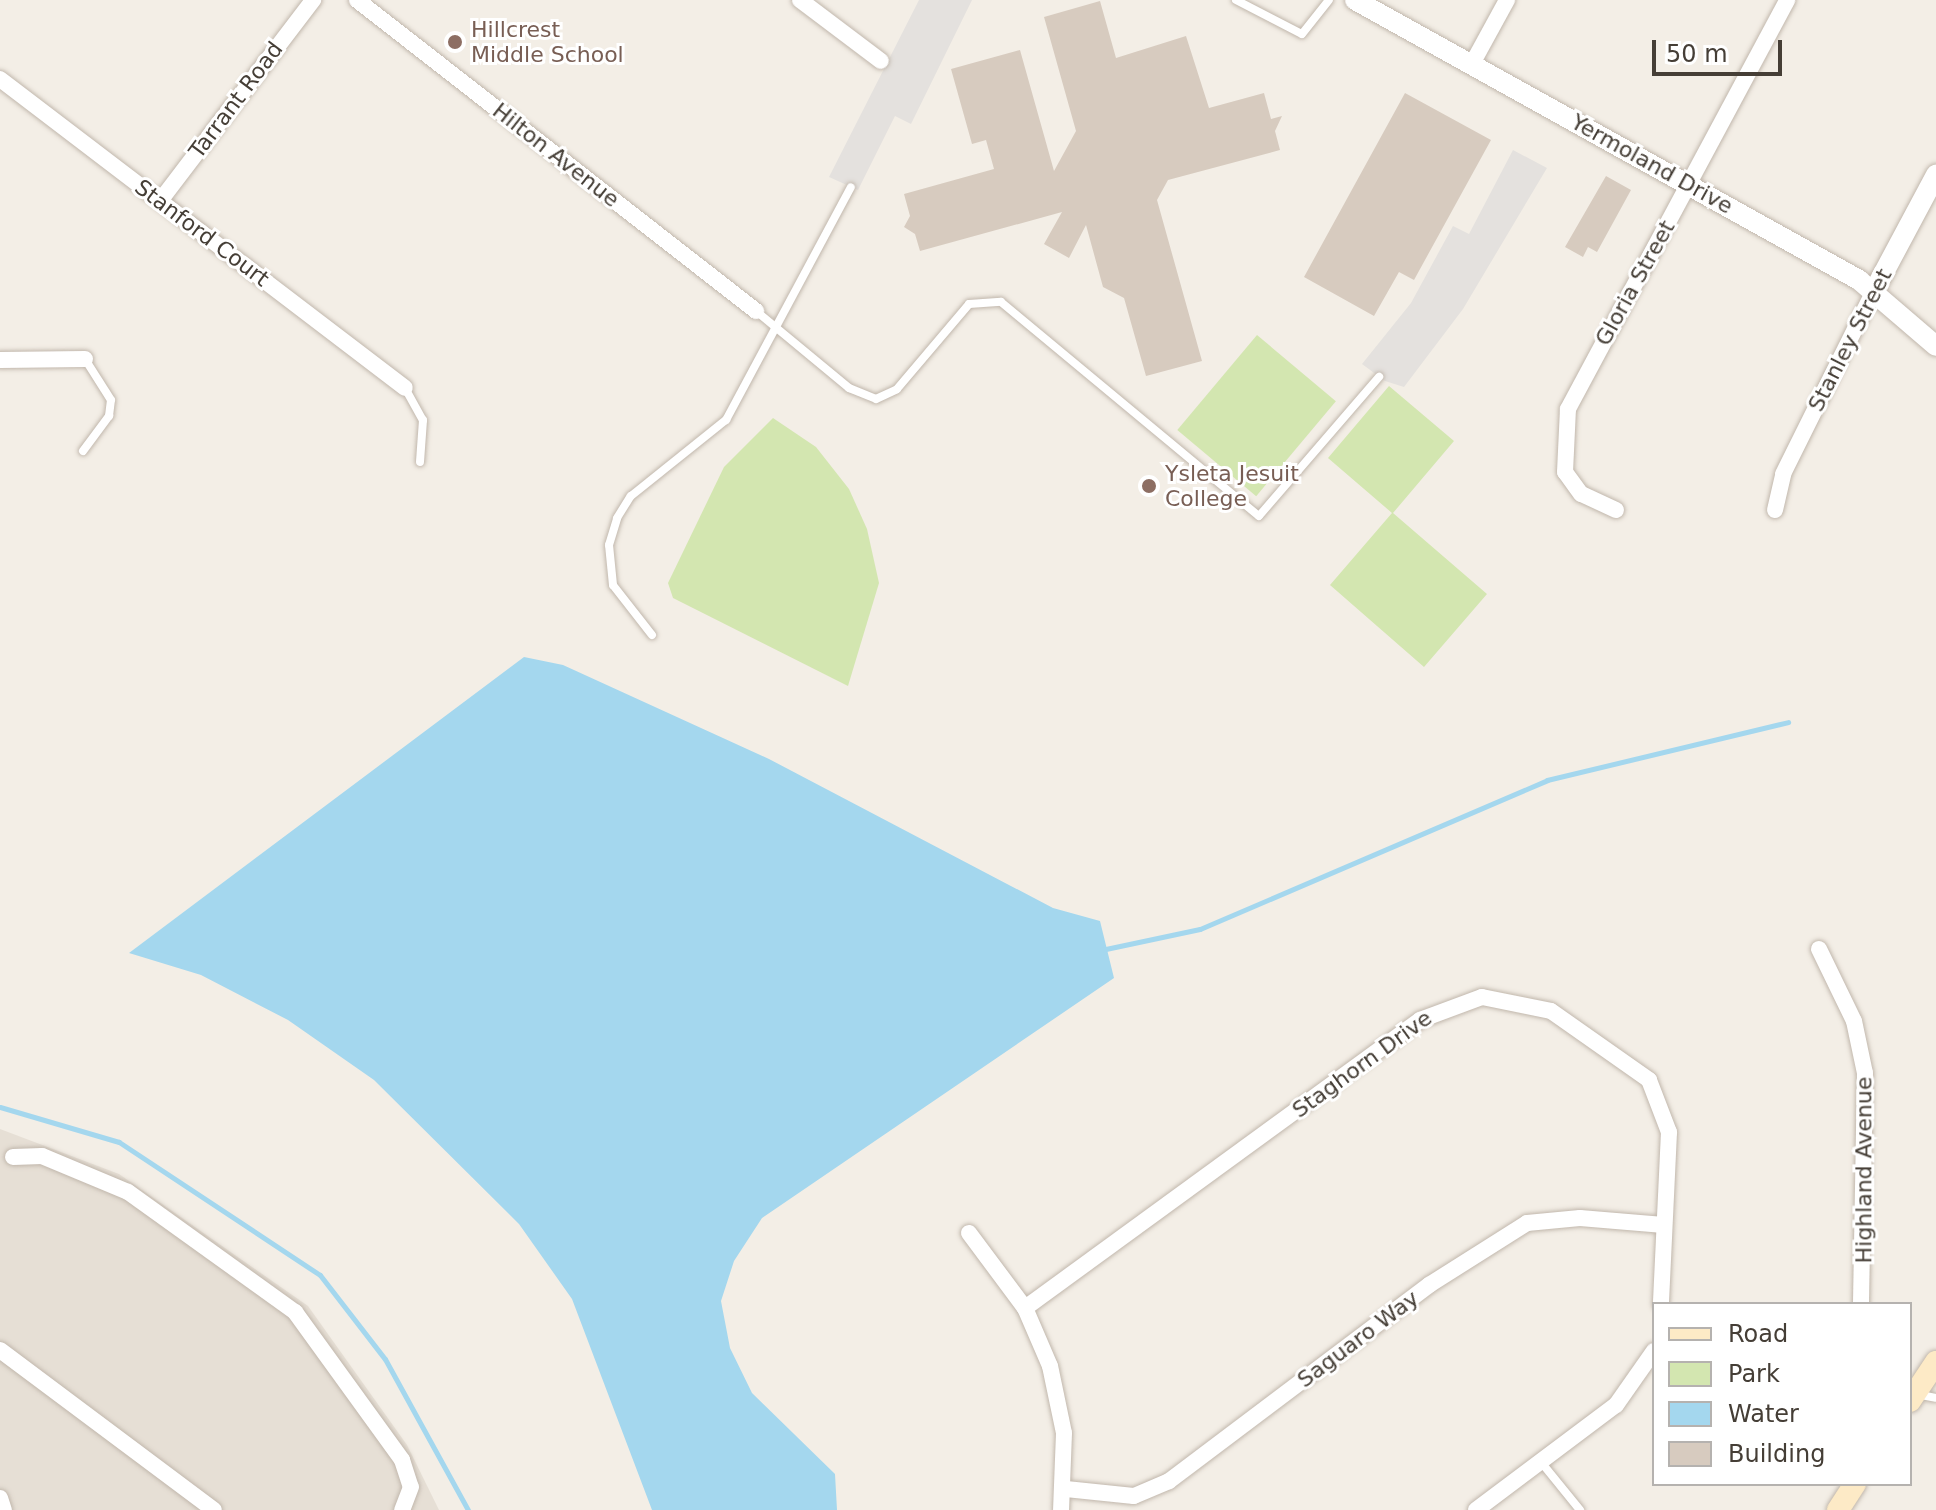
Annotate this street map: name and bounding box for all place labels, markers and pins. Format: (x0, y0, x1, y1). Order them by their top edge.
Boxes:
place label: Hillcrest Middle School (471, 16, 624, 68)
marker: Hillcrest Middle School (446, 33, 464, 51)
place label: Ysleta Jesuit College (1165, 460, 1299, 512)
marker: Ysleta Jesuit College (1140, 477, 1158, 495)

